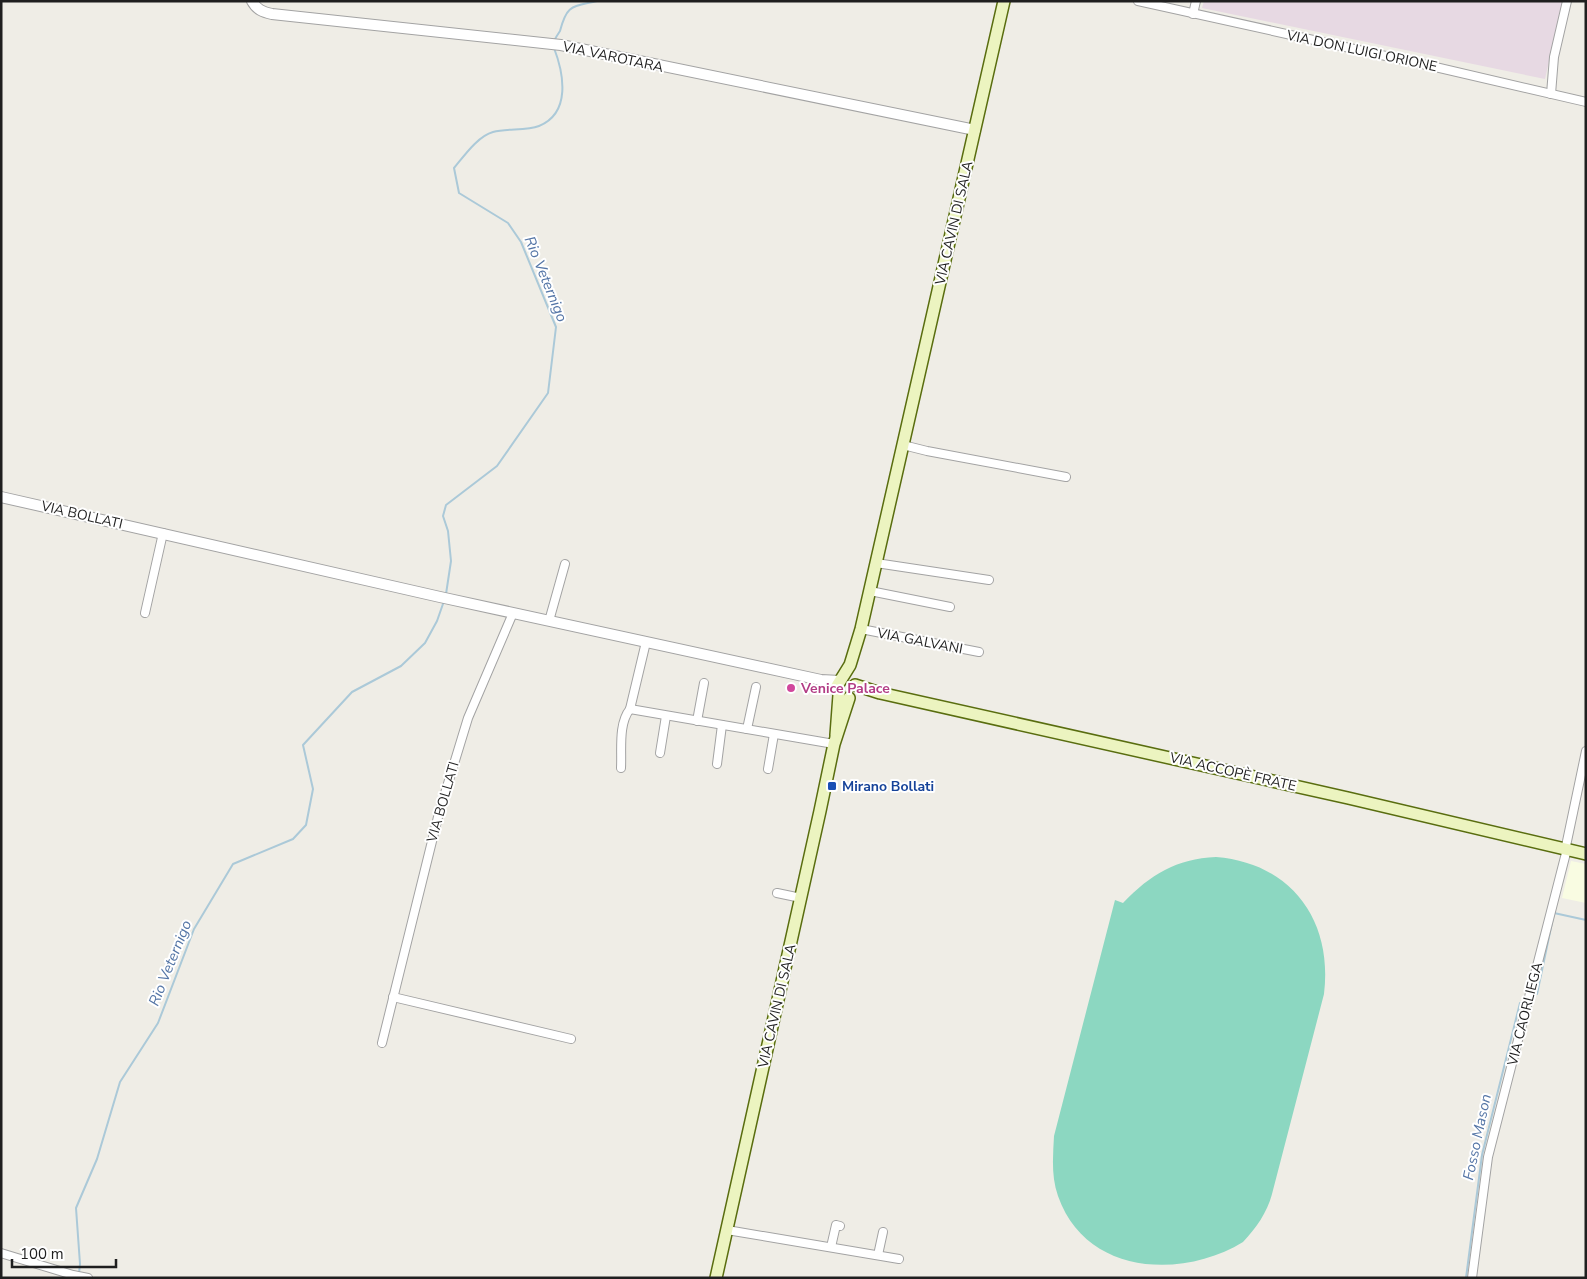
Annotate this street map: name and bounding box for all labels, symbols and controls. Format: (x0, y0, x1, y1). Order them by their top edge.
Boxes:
street label: VIA DON LUIGI ORIONE (1284, 26, 1439, 76)
street label: VIA VAROTARA (560, 37, 665, 77)
street label: VIA CAVIN DI SALA (930, 159, 978, 288)
water label: Rio Veternigo (520, 233, 572, 325)
street label: VIA BOLLATI (38, 496, 125, 534)
street label: VIA GALVANI (875, 623, 964, 659)
place label: Venice Palace (800, 679, 890, 698)
marker: Venice Palace (785, 682, 797, 694)
street label: VIA ACCOPÈ FRATE (1167, 748, 1298, 796)
street label: VIA BOLLATI (422, 759, 464, 846)
place label: Mirano Bollati (842, 777, 934, 796)
marker: Mirano Bollati (826, 780, 838, 792)
water label: Rio Veternigo (144, 917, 196, 1009)
street label: VIA CAVIN DI SALA (753, 942, 801, 1071)
street label: VIA CAORLIEGA (1503, 960, 1547, 1069)
water label: Fosso Mason (1458, 1092, 1496, 1182)
scale bar (12, 1236, 116, 1268)
text: 100 m (20, 1244, 64, 1264)

